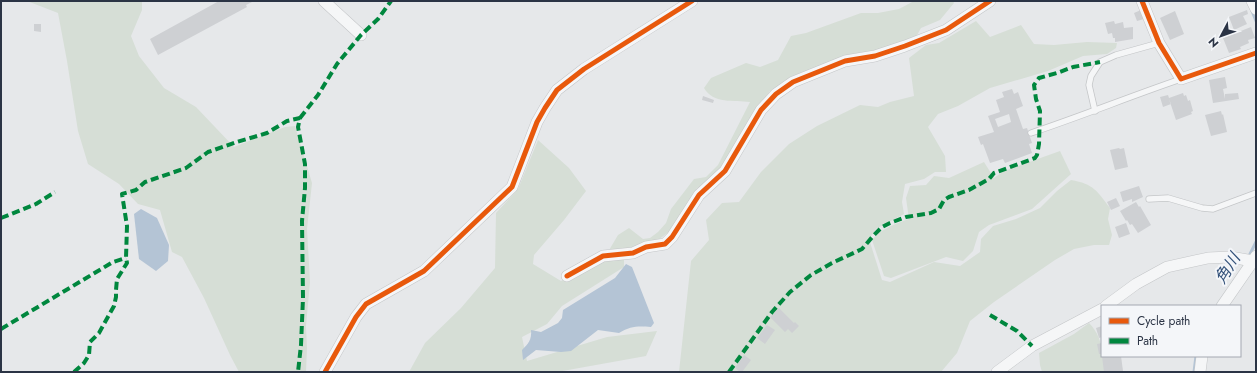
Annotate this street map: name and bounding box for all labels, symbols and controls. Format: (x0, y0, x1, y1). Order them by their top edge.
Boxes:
north arrow (1201, 16, 1241, 56)
text: N (1205, 34, 1222, 51)
water label: 角川 (1209, 247, 1247, 288)
legend (1101, 305, 1241, 357)
text: Cycle path (1137, 312, 1190, 330)
text: Path (1137, 332, 1158, 350)

